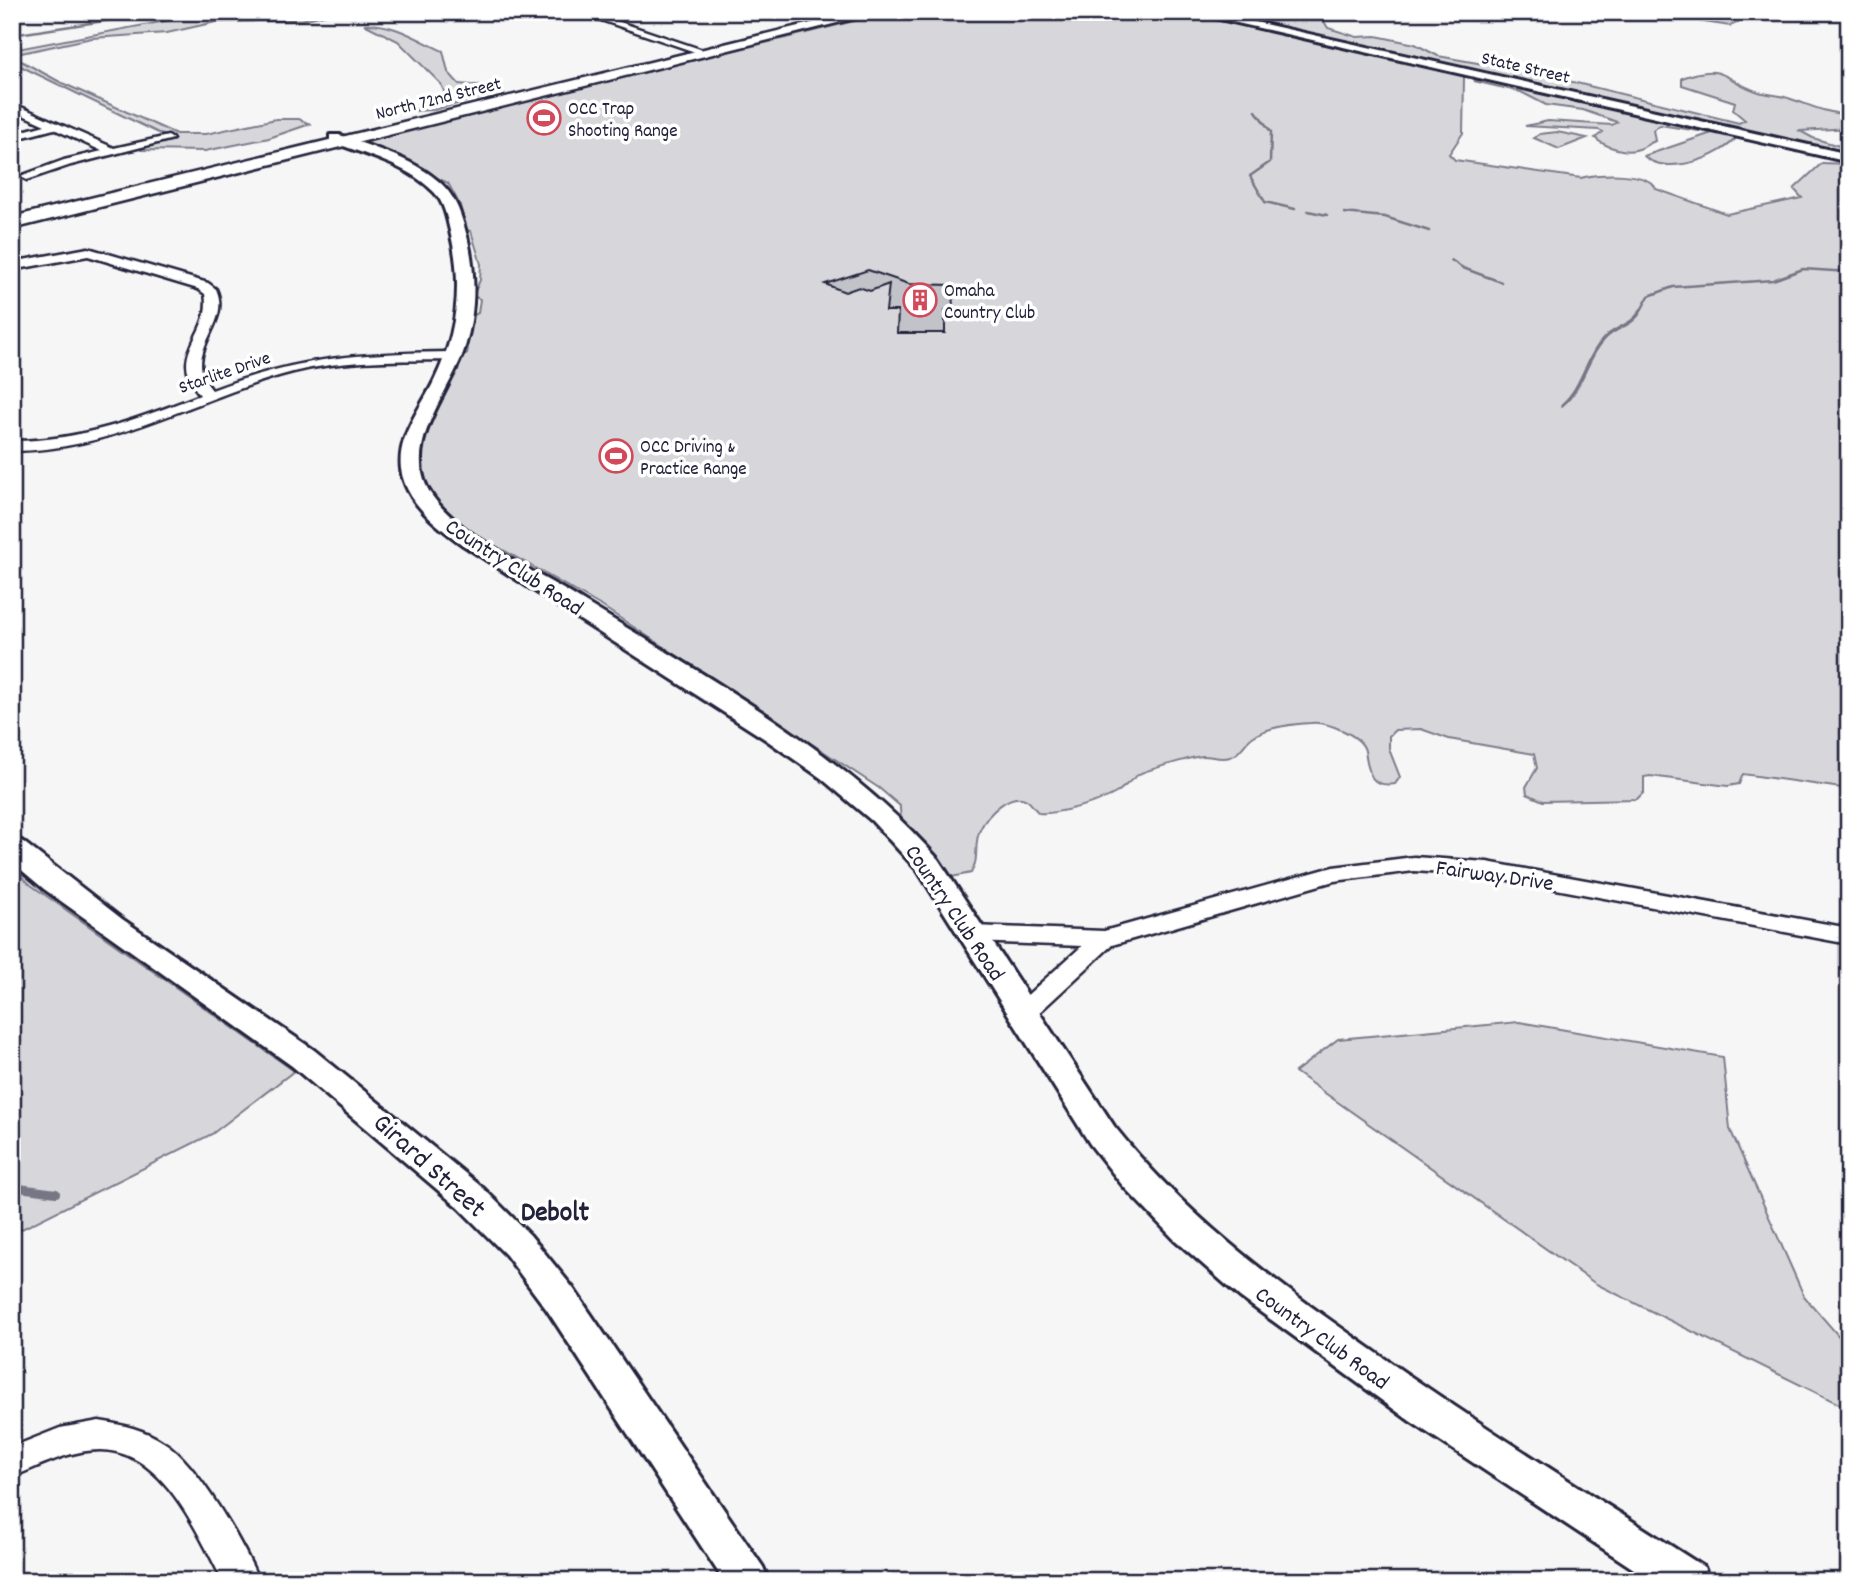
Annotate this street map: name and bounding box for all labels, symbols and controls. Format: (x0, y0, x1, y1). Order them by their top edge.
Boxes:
street label: State Street (1478, 46, 1572, 93)
street label: North 72nd Street (373, 72, 505, 129)
place label: OCC Trap Shooting Range (568, 97, 678, 146)
sports icon: OCC Trap Shooting Range (525, 99, 563, 137)
place label: Omaha Country Club (944, 279, 1035, 328)
building icon: Omaha Country Club (901, 281, 939, 319)
street label: Starlite Drive (176, 346, 275, 403)
place label: OCC Driving & Practice Range (640, 435, 747, 484)
sports icon: OCC Driving & Practice Range (597, 437, 635, 475)
street label: Country Club Road (438, 512, 589, 626)
street label: Country Club Road (895, 839, 1011, 989)
street label: Fairway Drive (1434, 853, 1555, 902)
street label: Girard Street (362, 1106, 493, 1230)
district label: Debolt (521, 1195, 590, 1235)
street label: Country Club Road (1247, 1280, 1395, 1400)

